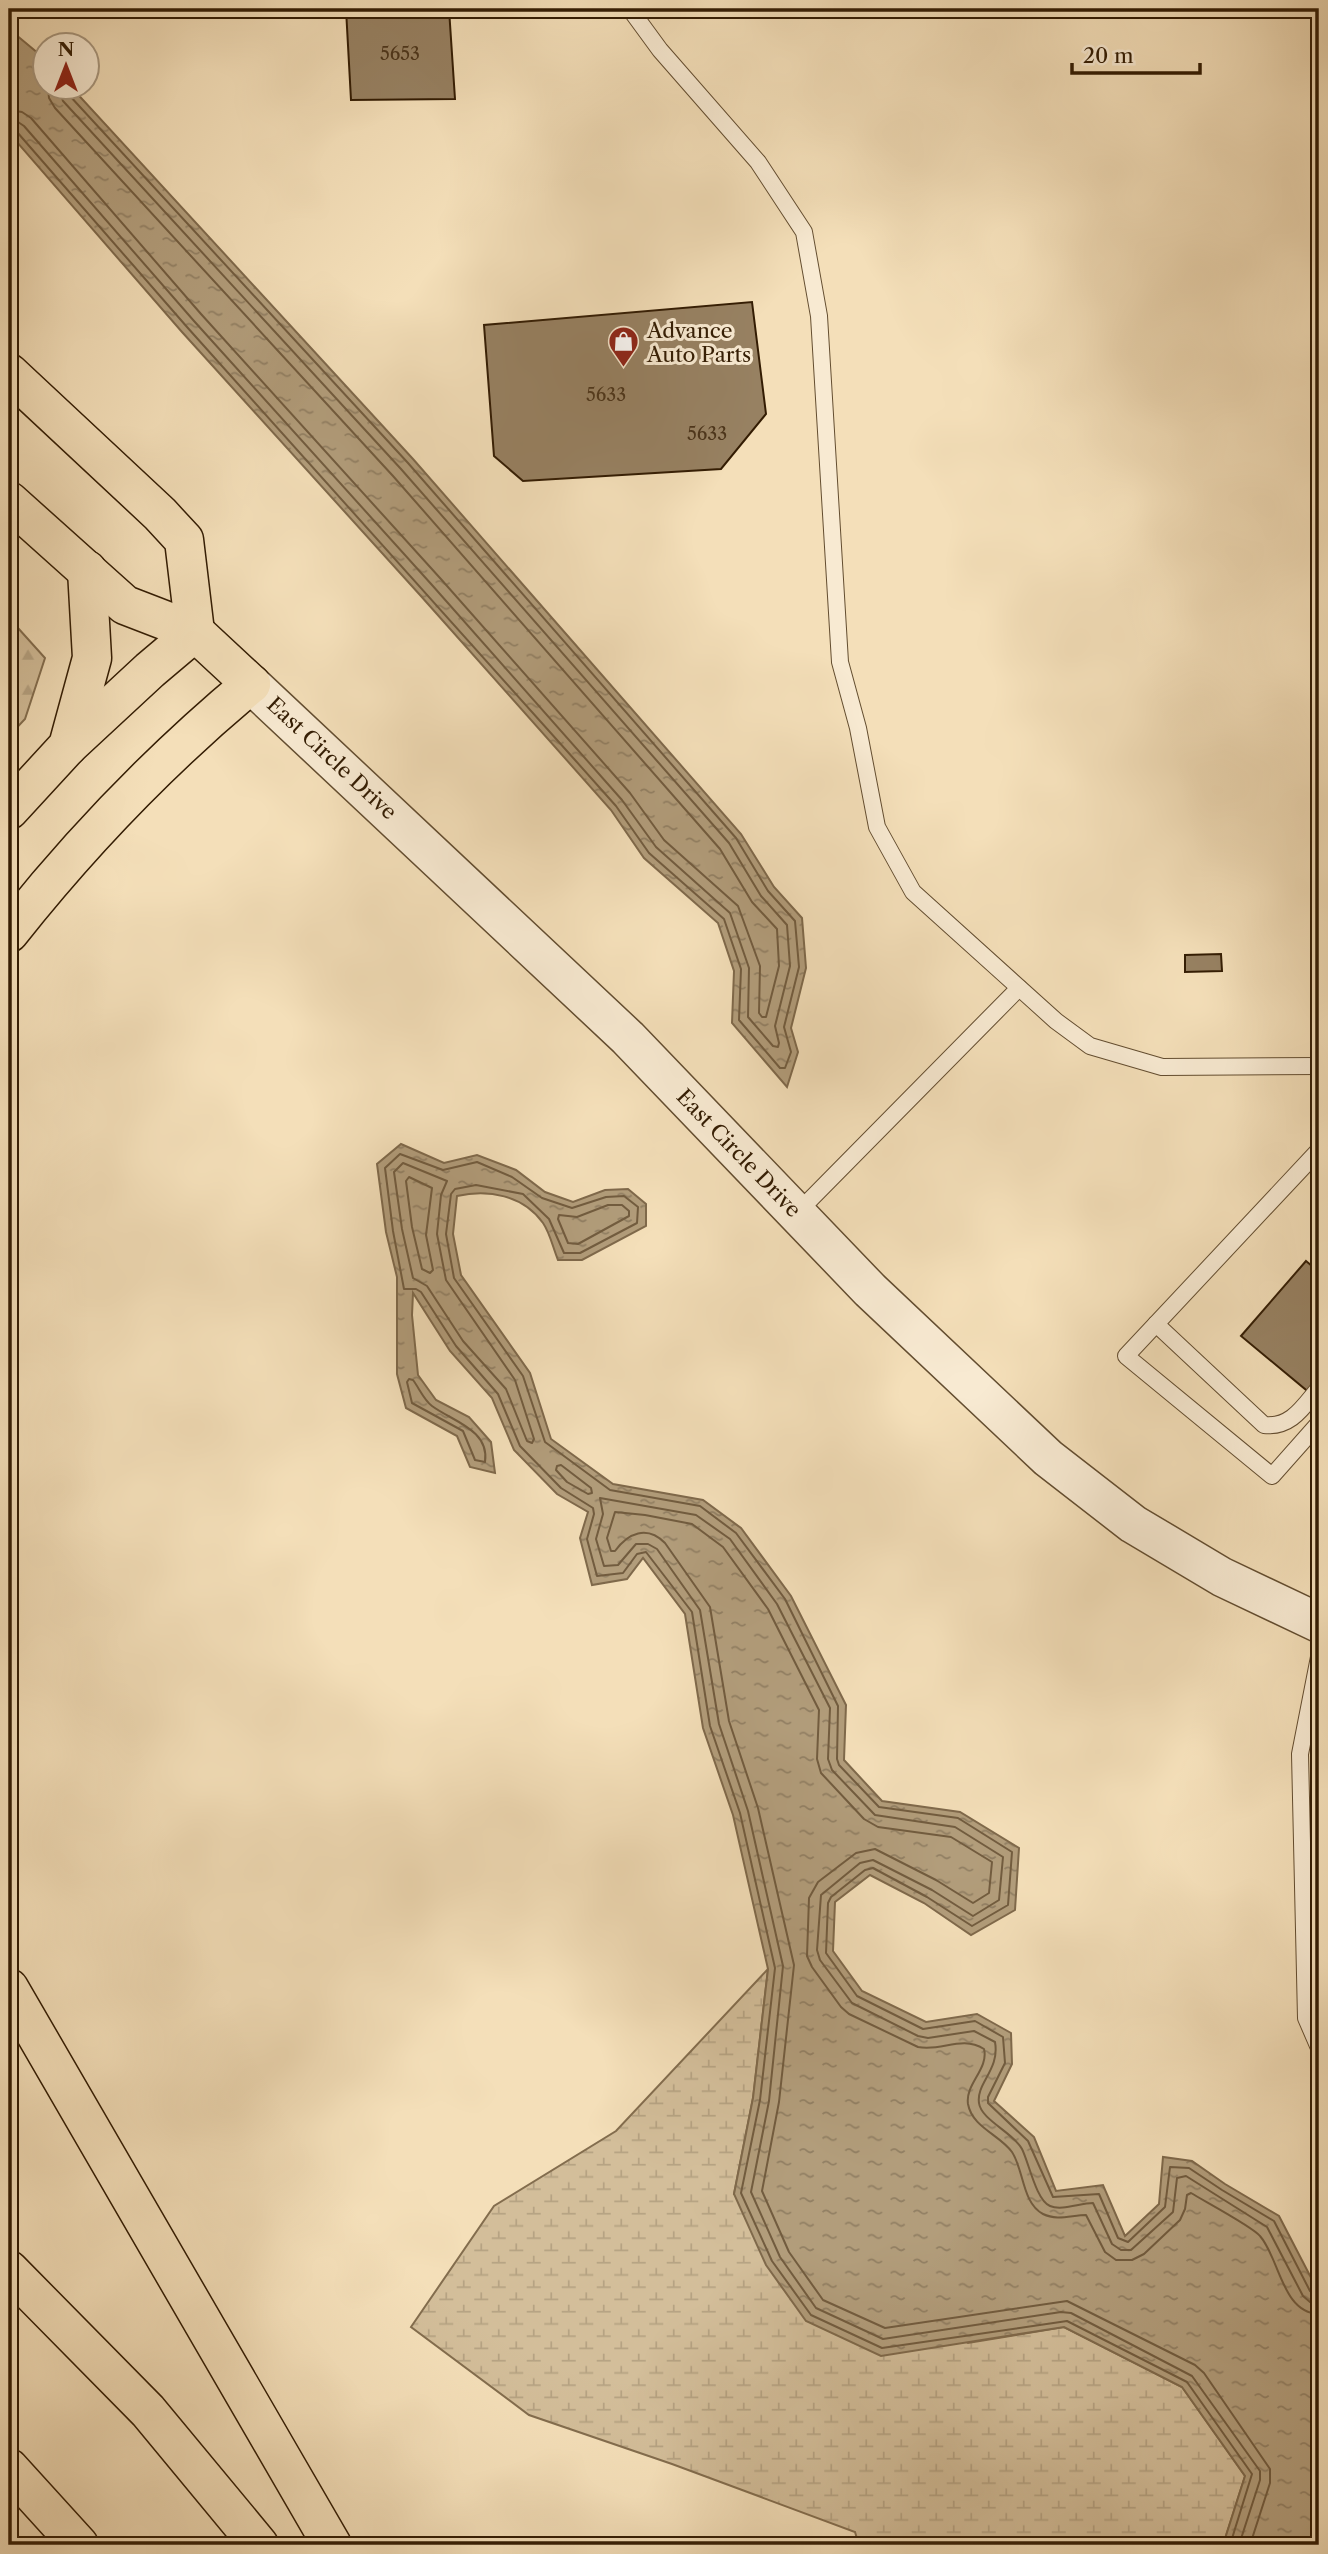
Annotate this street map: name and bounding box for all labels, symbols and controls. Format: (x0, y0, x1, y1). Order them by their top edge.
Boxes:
north arrow (32, 32, 102, 102)
scale bar (1072, 32, 1200, 76)
text: N (58, 38, 74, 61)
house number: 5653 (380, 43, 420, 65)
text: 20 m (1083, 43, 1134, 68)
place label: Advance Auto Parts (646, 318, 751, 367)
shop icon: Advance Auto Parts (607, 325, 641, 369)
house number: 5633 (586, 384, 626, 406)
house number: 5633 (687, 423, 727, 445)
street label: East Circle Drive (262, 692, 402, 824)
street label: East Circle Drive (672, 1084, 806, 1222)

